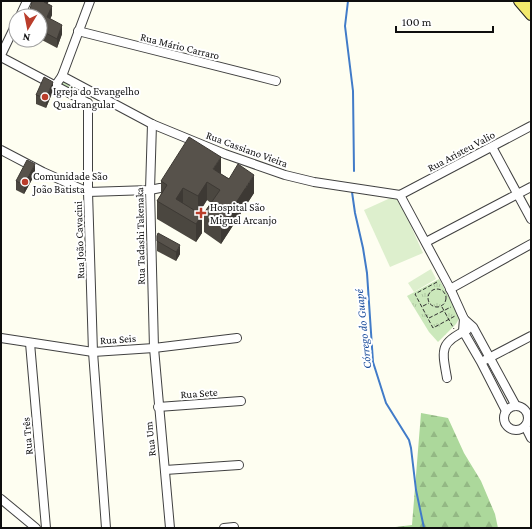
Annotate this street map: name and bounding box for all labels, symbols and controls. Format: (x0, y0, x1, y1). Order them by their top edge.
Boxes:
north arrow (8, 8, 48, 48)
scale bar (396, 8, 493, 34)
text: 100 m (402, 15, 432, 29)
street label: Rua Mário Carraro (139, 30, 221, 62)
text: N (21, 31, 31, 44)
place label: Igreja do Evangelho Quadrangular (53, 85, 140, 111)
marker: Igreja do Evangelho Quadrangular (40, 92, 50, 102)
street label: Rua Aristeu Valio (425, 128, 497, 174)
street label: Rua Cassiano Vieira (205, 129, 289, 169)
place label: Comunidade São João Batista (32, 170, 108, 196)
marker: Comunidade São João Batista (20, 177, 30, 187)
street label: Rua Tadashi Takenaka (133, 187, 147, 285)
street label: Rua João Cavacini (72, 201, 87, 279)
place label: Hospital São Miguel Arcanjo (210, 201, 277, 227)
marker: Hospital São Miguel Arcanjo (195, 207, 207, 219)
water label: Córrego do Guapé (352, 287, 374, 370)
street label: Rua Seis (100, 332, 136, 346)
street label: Rua Sete (180, 386, 218, 400)
street label: Rua Três (19, 417, 35, 455)
street label: Rua Um (142, 421, 158, 457)

